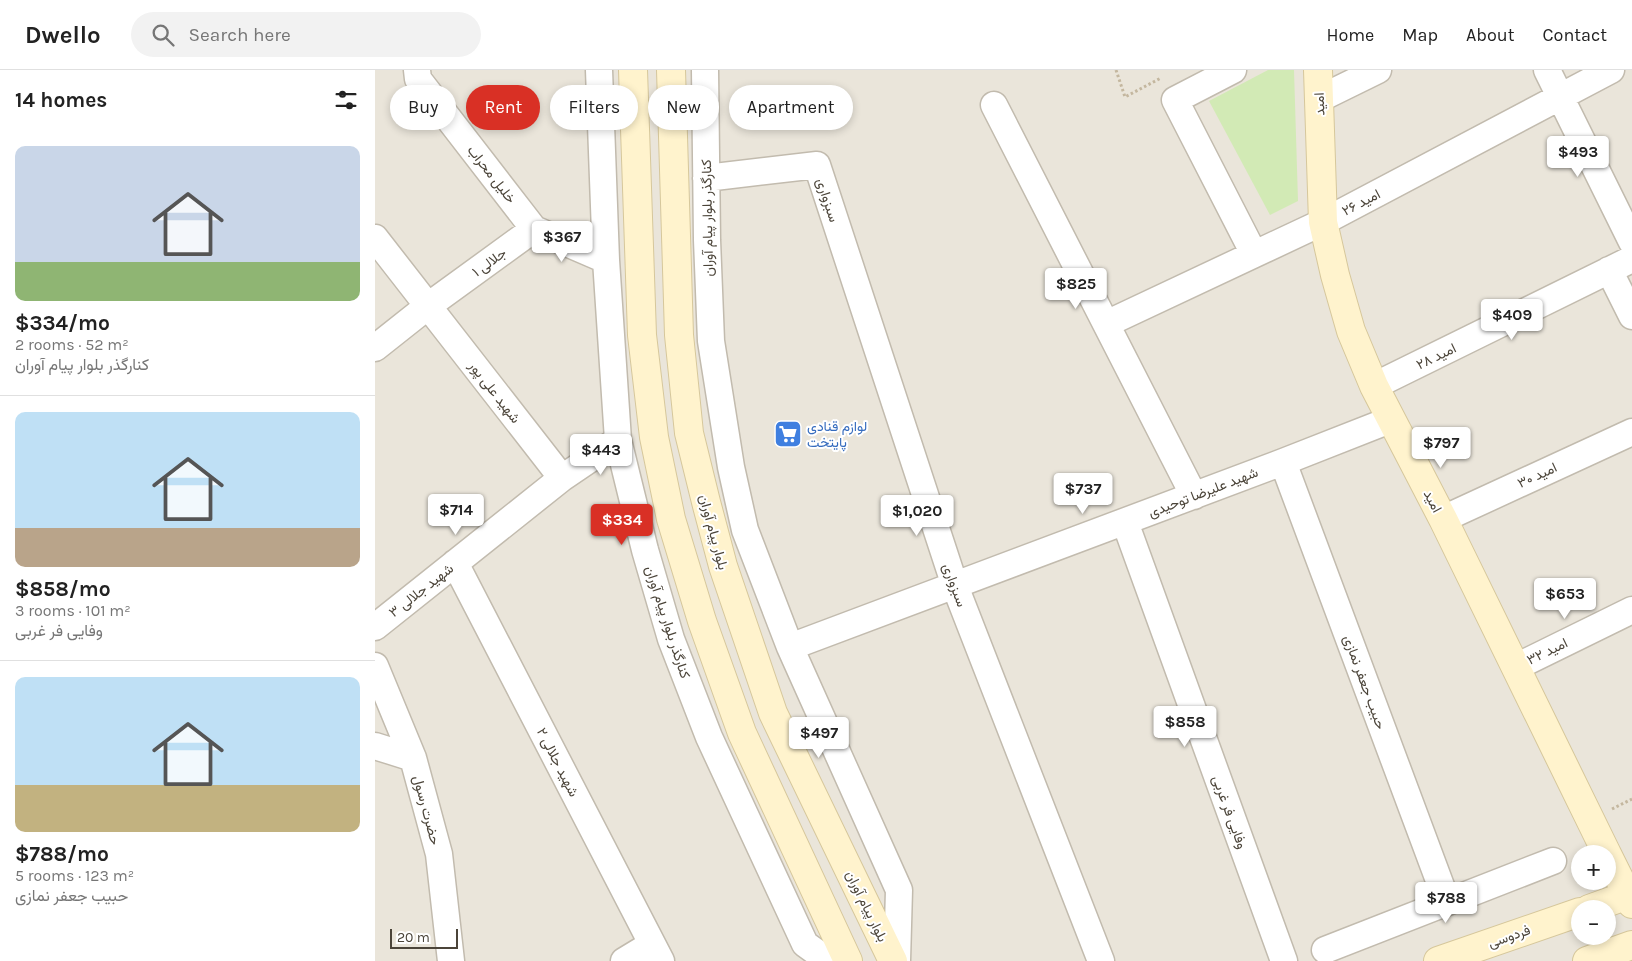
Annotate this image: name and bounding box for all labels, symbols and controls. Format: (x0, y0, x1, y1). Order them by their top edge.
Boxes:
search box (131, 12, 481, 57)
text: Dwello (25, 21, 101, 49)
icon: search (149, 21, 177, 49)
text: Search here (189, 24, 291, 46)
text: Home (1326, 24, 1374, 46)
text: Map (1402, 24, 1438, 46)
text: About (1466, 24, 1515, 46)
text: Contact (1543, 24, 1607, 46)
chip: Buy (390, 85, 456, 130)
chip: Rent (466, 85, 540, 130)
chip: Filters (550, 85, 638, 130)
chip: New (648, 85, 719, 130)
chip: Apartment (729, 85, 853, 130)
icon: filters (332, 86, 360, 114)
text: 14 homes (15, 88, 107, 112)
street label: امید (1311, 92, 1328, 116)
pin: $493 (1548, 136, 1608, 178)
street label: خلیل محراب (464, 142, 520, 207)
text: $493 (1558, 142, 1598, 161)
street label: کنارگذر بلوار پیام آوران (698, 159, 718, 277)
street label: سبزواری (812, 176, 843, 224)
icon: home (143, 179, 233, 269)
street label: امید ۲۶ (1339, 185, 1383, 220)
pin: $367 (532, 220, 592, 263)
text: $367 (543, 227, 581, 246)
street label: جلالی ۱ (469, 244, 510, 281)
pin: $825 (1046, 268, 1106, 310)
text: $825 (1056, 274, 1096, 293)
pin: $409 (1482, 298, 1542, 341)
text: $409 (1492, 305, 1532, 324)
text: $334/mo (15, 311, 110, 335)
text: 2 rooms · 52 m² (15, 335, 129, 354)
street label: امید ۲۸ (1414, 340, 1459, 373)
text: کنارگذر بلوار پیام آوران (15, 355, 149, 374)
street label: شهید علی پور (464, 357, 524, 427)
place label: لوازم قنادی پایتخت (807, 418, 867, 452)
supermarket icon: لوازم قنادی پایتخت (773, 419, 803, 449)
pin: $797 (1411, 426, 1471, 469)
text: $797 (1423, 433, 1459, 452)
pin: $443 (571, 434, 631, 476)
text: $443 (581, 440, 621, 459)
icon: home (143, 444, 233, 534)
street label: امید ۳۰ (1515, 459, 1560, 492)
street label: شهید علیرضا توحیدی (1146, 464, 1261, 521)
pin: $737 (1053, 472, 1113, 515)
text: $737 (1065, 479, 1101, 498)
street label: امید (1420, 487, 1446, 515)
street label: بلوار پیام آوران (694, 493, 732, 572)
pin: $714 (426, 494, 486, 536)
pin: $1,020 (876, 494, 958, 537)
text: $714 (439, 500, 473, 519)
text: $1,020 (892, 501, 942, 520)
pin: $334 (592, 504, 652, 546)
text: $334 (602, 510, 642, 529)
street label: شهید جلالی ۳ (386, 560, 457, 621)
street label: سبزواری (939, 561, 970, 609)
street label: کنارگذر بلوار پیام آوران (640, 564, 694, 681)
text: $858/mo (15, 577, 111, 601)
pin: $653 (1535, 578, 1595, 620)
text: $653 (1545, 584, 1585, 603)
text: 3 rooms · 101 m² (15, 601, 131, 620)
text: وفایی فر غربی (15, 621, 103, 640)
street label: حبیب جعفر نمازی (1340, 633, 1389, 732)
street label: امید ۳۲ (1524, 634, 1570, 669)
pin: $858 (1155, 706, 1215, 748)
icon: home (143, 709, 233, 799)
text: $858 (1164, 712, 1206, 731)
pin: $497 (789, 716, 849, 759)
text: $497 (800, 723, 838, 742)
street label: شهید جلالی ۲ (533, 725, 582, 800)
street label: وفایی فر غربی (1208, 773, 1251, 851)
street label: حضرت رسول (408, 774, 444, 847)
text: $788/mo (15, 842, 109, 866)
map controls (1571, 845, 1616, 945)
button: + (1571, 845, 1616, 890)
text: 5 rooms · 123 m² (15, 866, 134, 885)
street label: بلوار پیام آوران (841, 868, 891, 945)
pin: $788 (1416, 882, 1476, 924)
text: حبیب جعفر نمازی (15, 886, 128, 905)
text: $788 (1426, 888, 1466, 907)
button: − (1571, 900, 1616, 945)
street label: فردوسی (1486, 921, 1533, 952)
scale bar (390, 926, 457, 949)
text: 20 m (397, 929, 430, 946)

